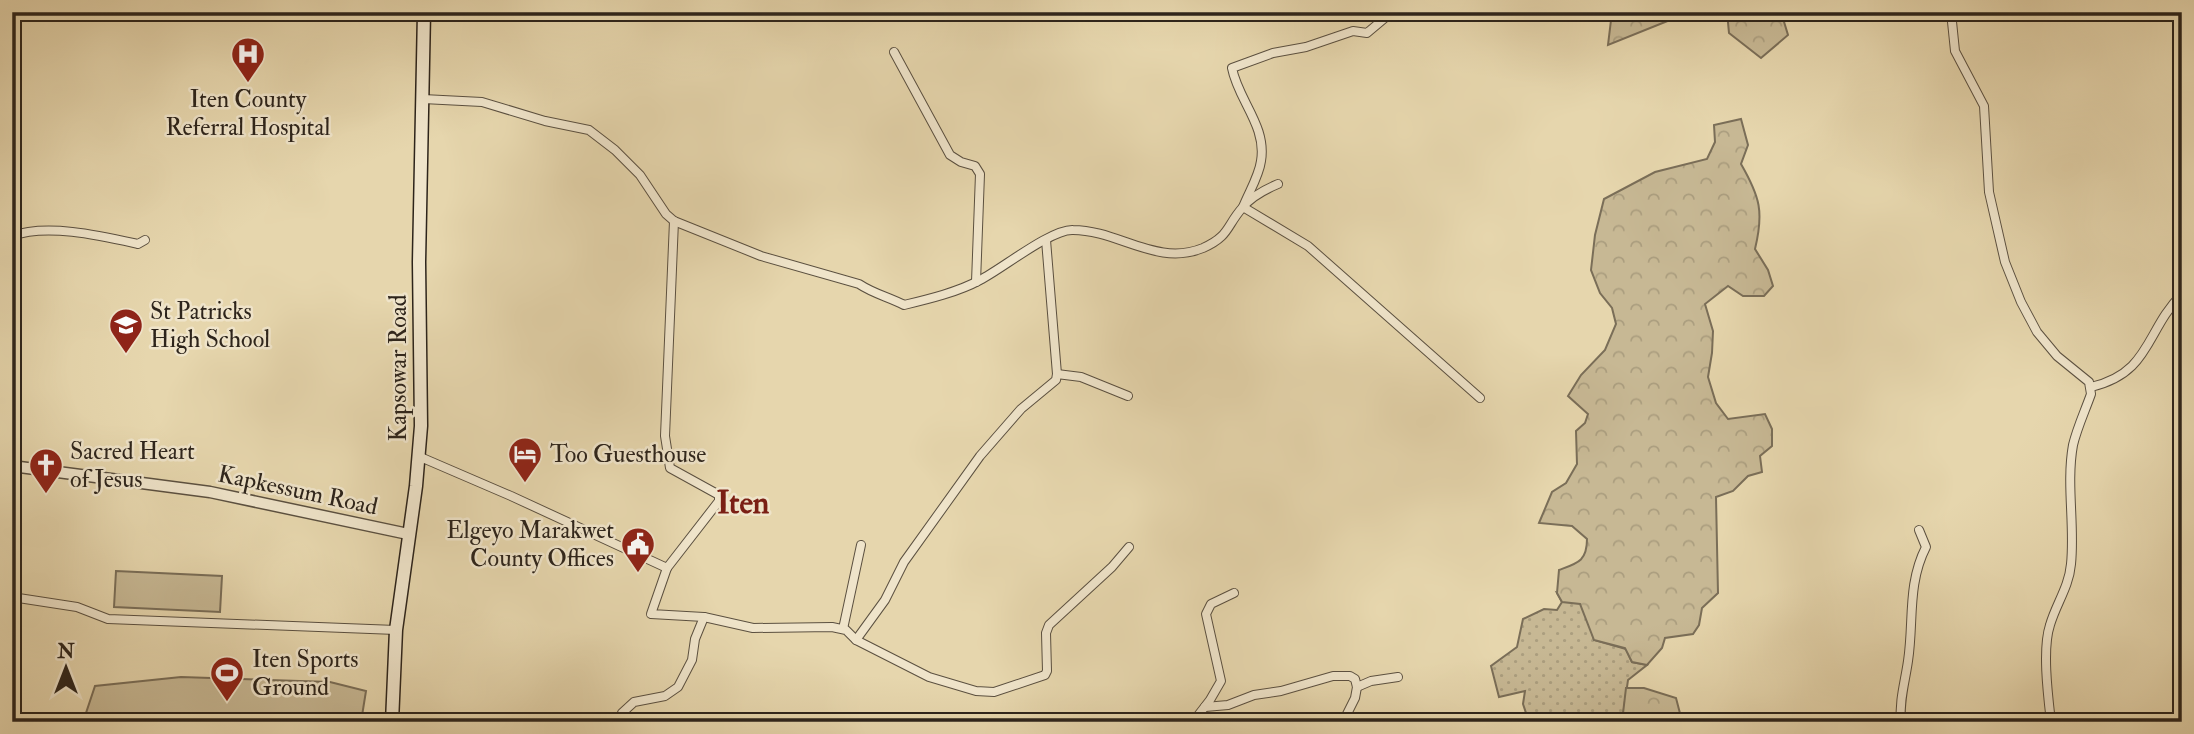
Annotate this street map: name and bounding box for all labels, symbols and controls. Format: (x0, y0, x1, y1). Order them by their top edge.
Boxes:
hospital icon: Iten County Referral Hospital (229, 35, 267, 84)
place label: Iten County Referral Hospital (166, 84, 330, 143)
street label: Kapsowar Road (383, 294, 414, 442)
place label: St Patricks High School (150, 296, 270, 355)
school or university icon: St Patricks High School (107, 306, 145, 355)
hotel icon: Too Guesthouse (506, 435, 544, 484)
place label: Sacred Heart of Jesus (70, 436, 195, 495)
place label: Too Guesthouse (550, 439, 706, 470)
church icon: Sacred Heart of Jesus (27, 446, 65, 495)
street label: Kapkessum Road (215, 458, 381, 523)
district label: Iten (717, 483, 770, 523)
place label: Elgeyo Marakwet County Offices (446, 515, 614, 574)
public building icon: Elgeyo Marakwet County Offices (619, 525, 657, 574)
north arrow (32, 632, 102, 702)
text: N (56, 640, 75, 664)
place label: Iten Sports Ground (252, 644, 359, 703)
sports icon: Iten Sports Ground (208, 654, 246, 703)

